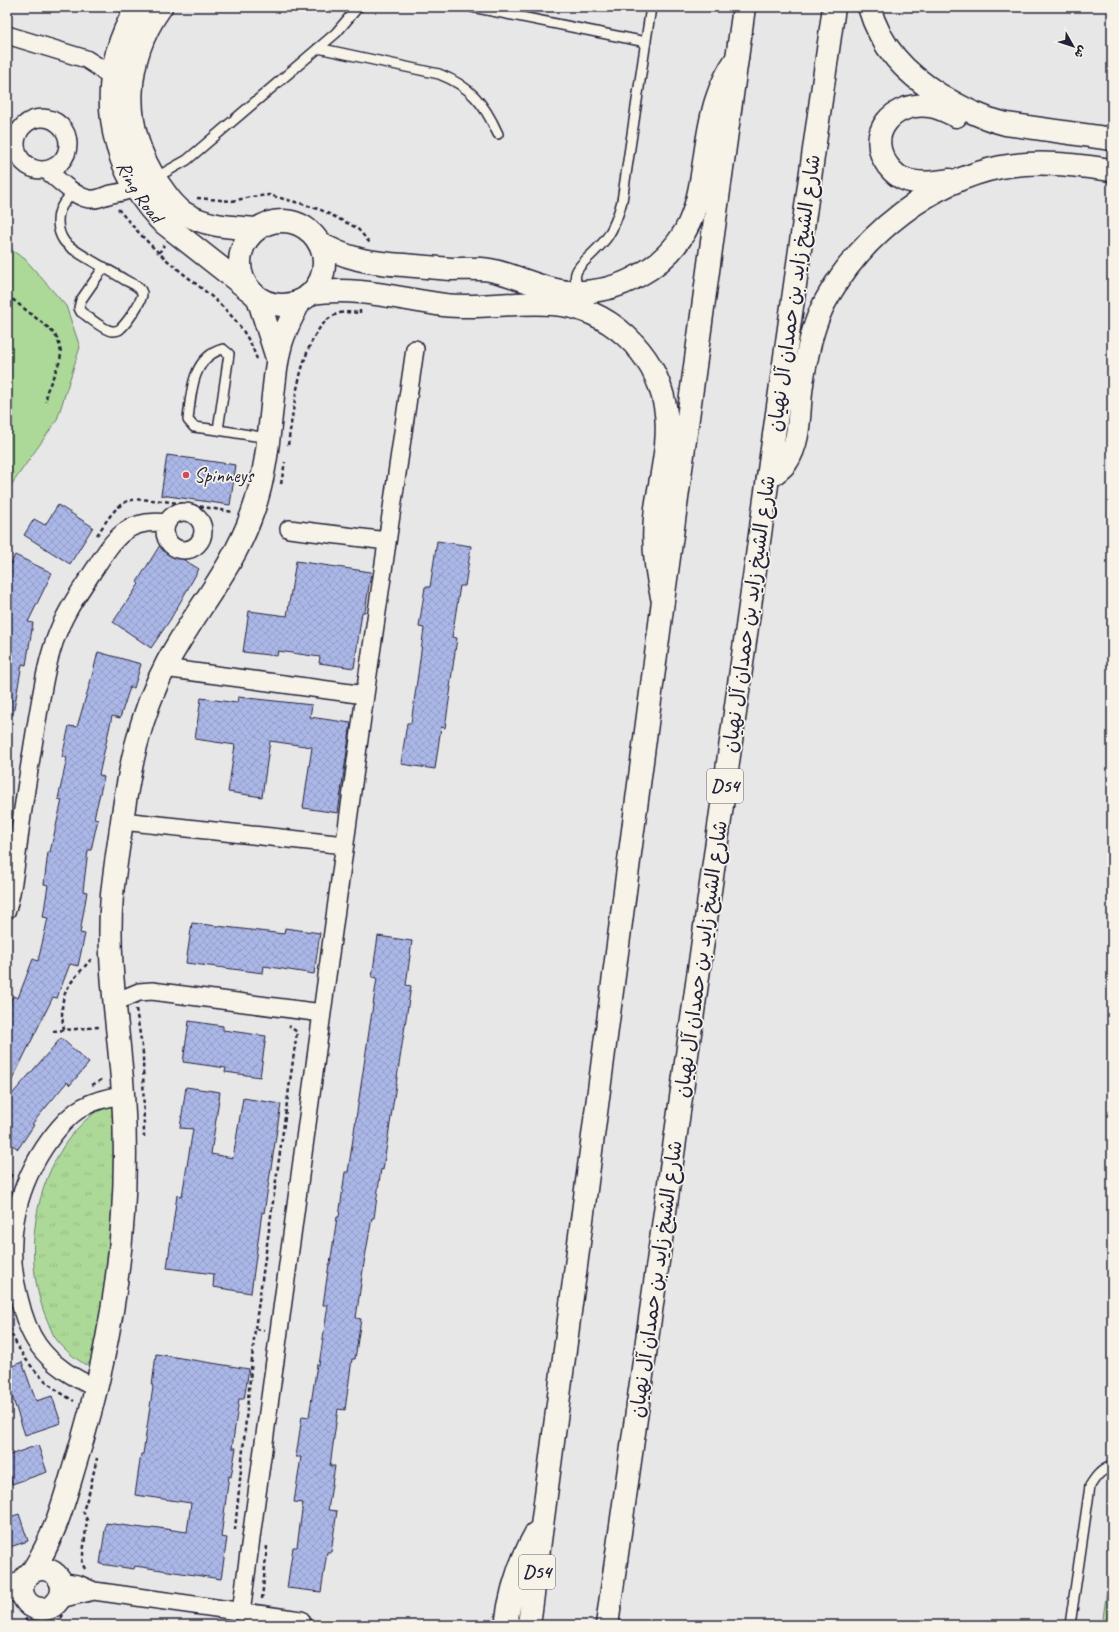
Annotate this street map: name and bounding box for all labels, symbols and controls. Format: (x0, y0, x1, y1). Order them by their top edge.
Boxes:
north arrow (1053, 26, 1093, 66)
text: ش (1072, 43, 1090, 61)
street label: شارع الشيخ زايد بن حمدان آل نهيان (762, 153, 827, 433)
street label: Ring Road (111, 157, 171, 230)
place label: Spinneys (194, 463, 255, 488)
marker: Spinneys (181, 470, 191, 480)
street label: شارع الشيخ زايد بن حمدان آل نهيان (717, 474, 782, 754)
road number: D54 (707, 769, 743, 803)
street label: شارع الشيخ زايد بن حمدان آل نهيان (669, 819, 734, 1099)
street label: شارع الشيخ زايد بن حمدان آل نهيان (624, 1139, 689, 1419)
road number: D54 (519, 1555, 555, 1589)

